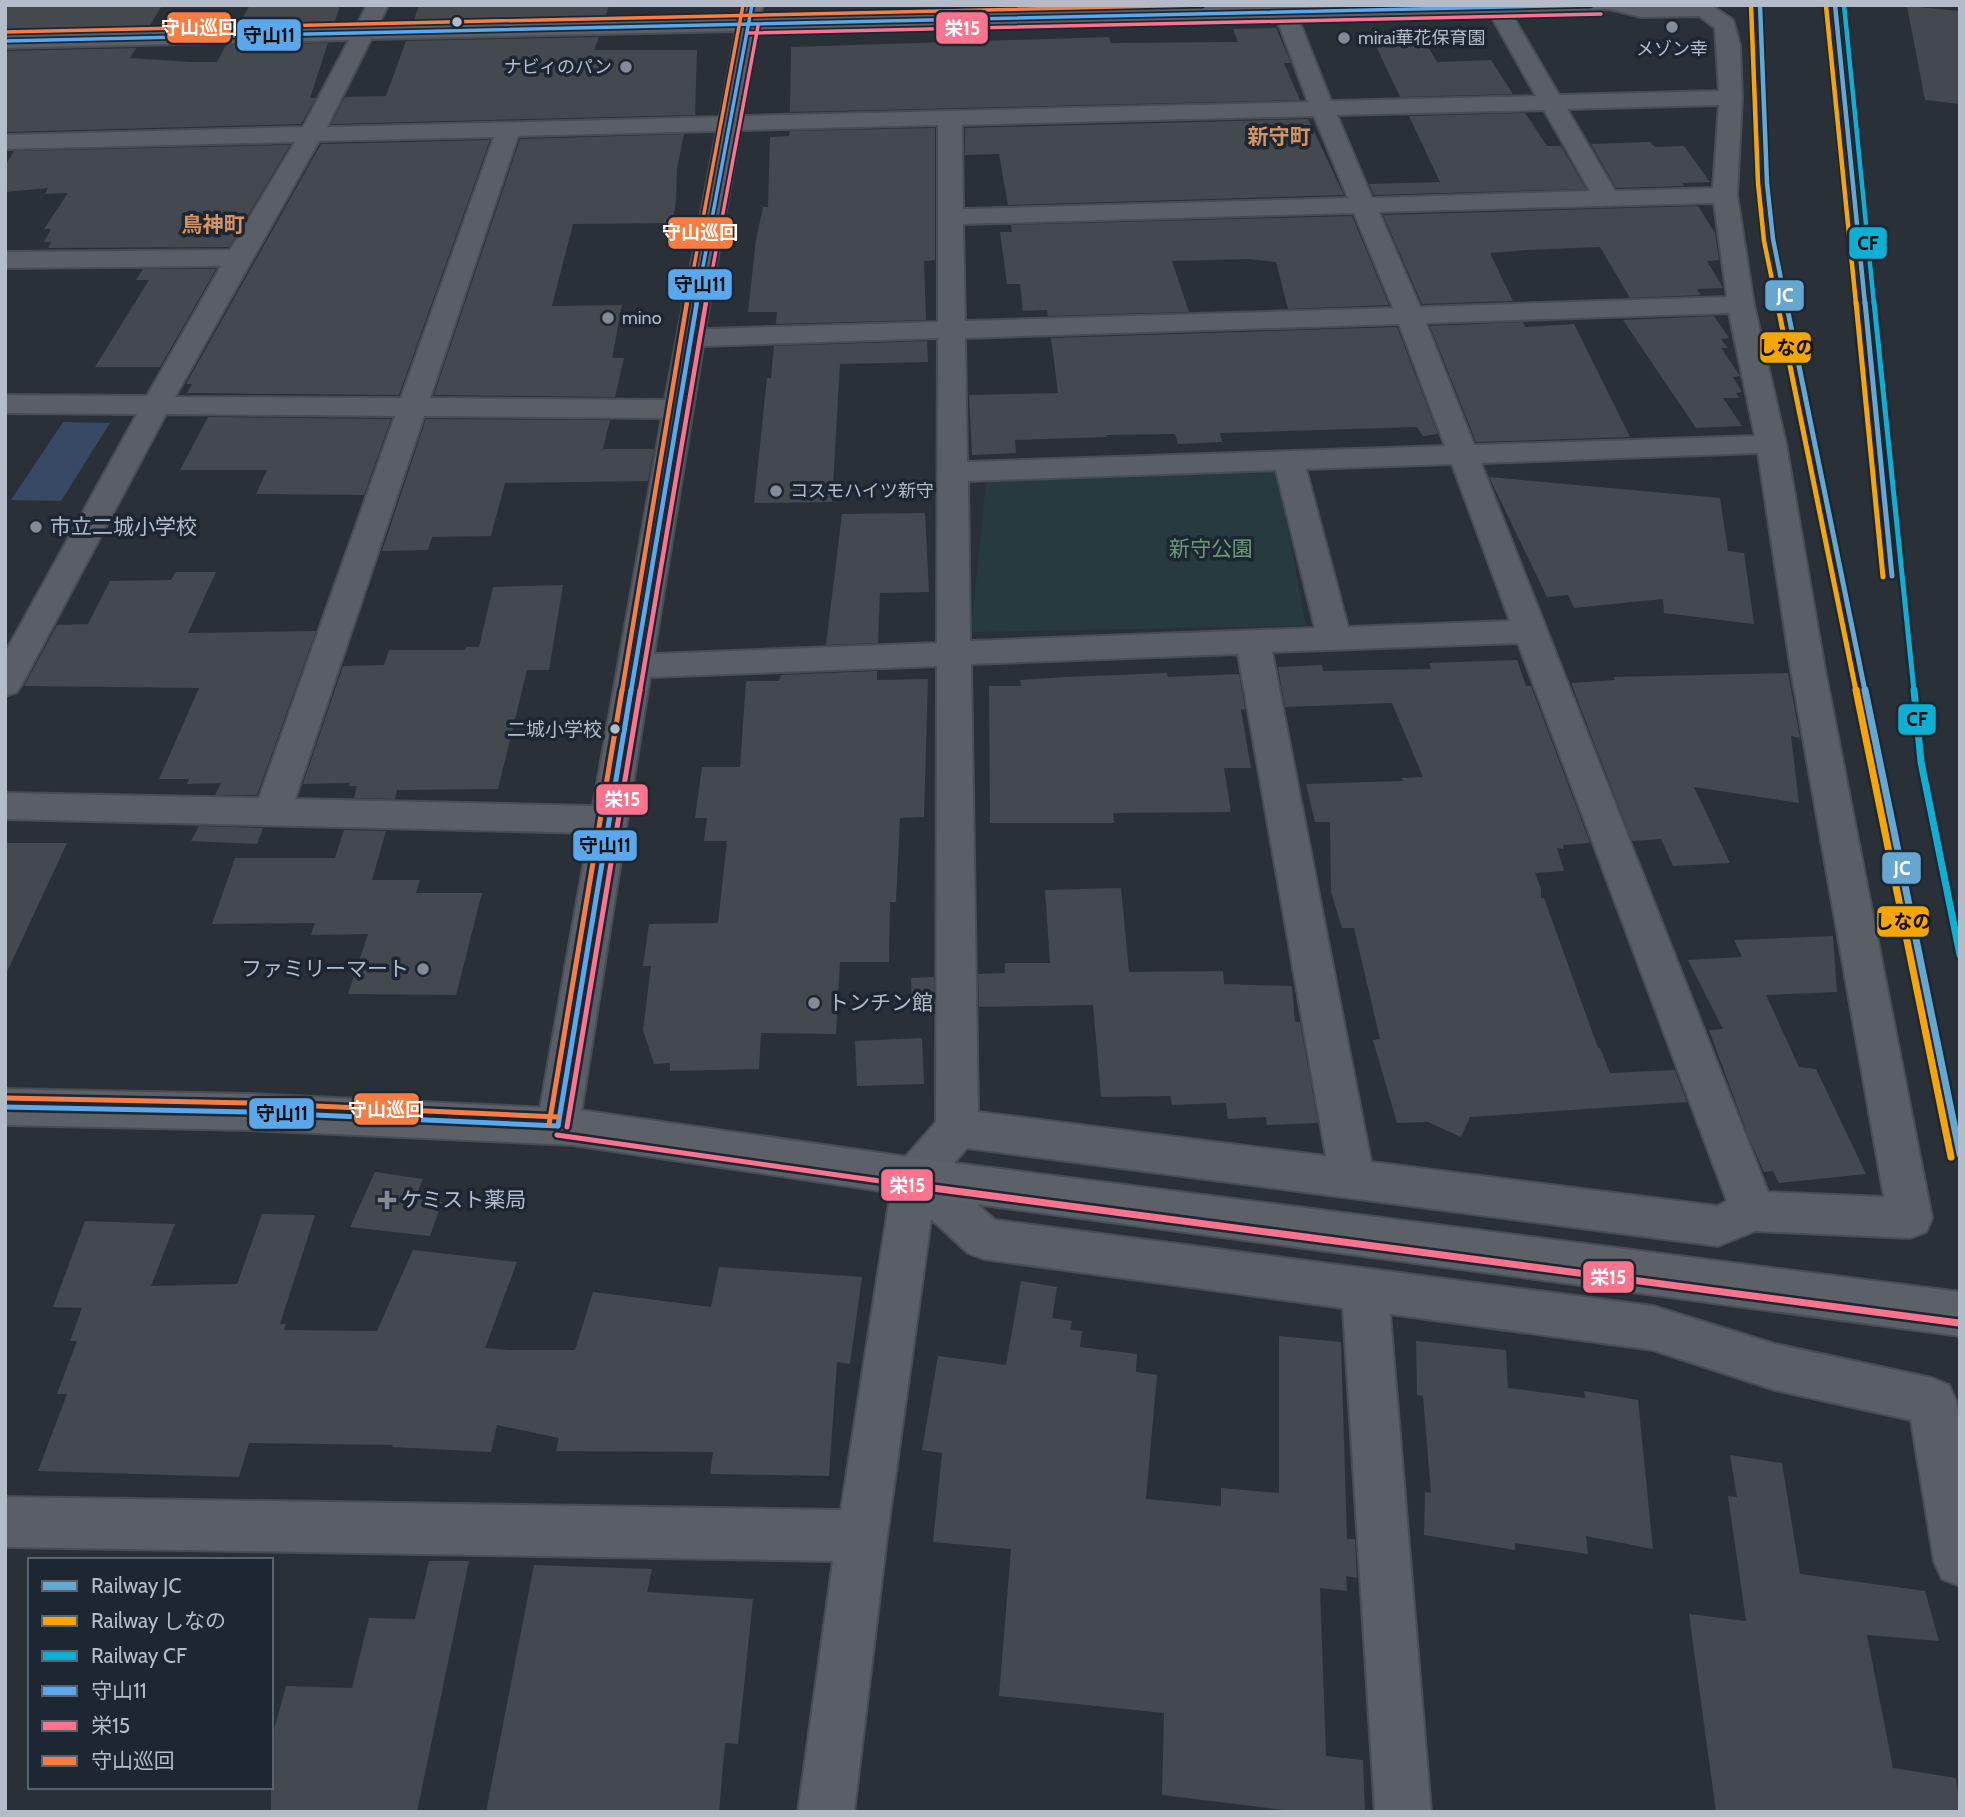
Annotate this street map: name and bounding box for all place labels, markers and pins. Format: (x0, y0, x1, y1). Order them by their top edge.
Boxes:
unlabelled marker (450, 15, 464, 29)
marker: メゾン幸 (1664, 19, 1680, 35)
place label: mirai華花保育園 (1358, 27, 1486, 49)
marker: mirai華花保育園 (1336, 30, 1352, 46)
place label: メゾン幸 (1636, 38, 1708, 60)
place label: ナビィのパン (503, 56, 612, 78)
marker: ナビィのパン (618, 59, 634, 75)
place label: mino (622, 307, 662, 329)
marker: mino (600, 310, 616, 326)
place label: コスモハイツ新守 (790, 480, 934, 502)
marker: コスモハイツ新守 (768, 483, 784, 499)
place label: 市立二城小学校 (50, 514, 197, 539)
marker: 市立二城小学校 (28, 519, 44, 535)
place label: 二城小学校 (507, 718, 602, 741)
marker: 二城小学校 (608, 722, 622, 736)
place label: ファミリーマート (241, 956, 409, 981)
marker: ファミリーマート (415, 961, 431, 977)
place label: トンチン館 (828, 990, 933, 1015)
marker: トンチン館 (806, 995, 822, 1011)
place label: ケミスト薬局 (401, 1187, 526, 1212)
marker: ケミスト薬局 (379, 1192, 395, 1208)

